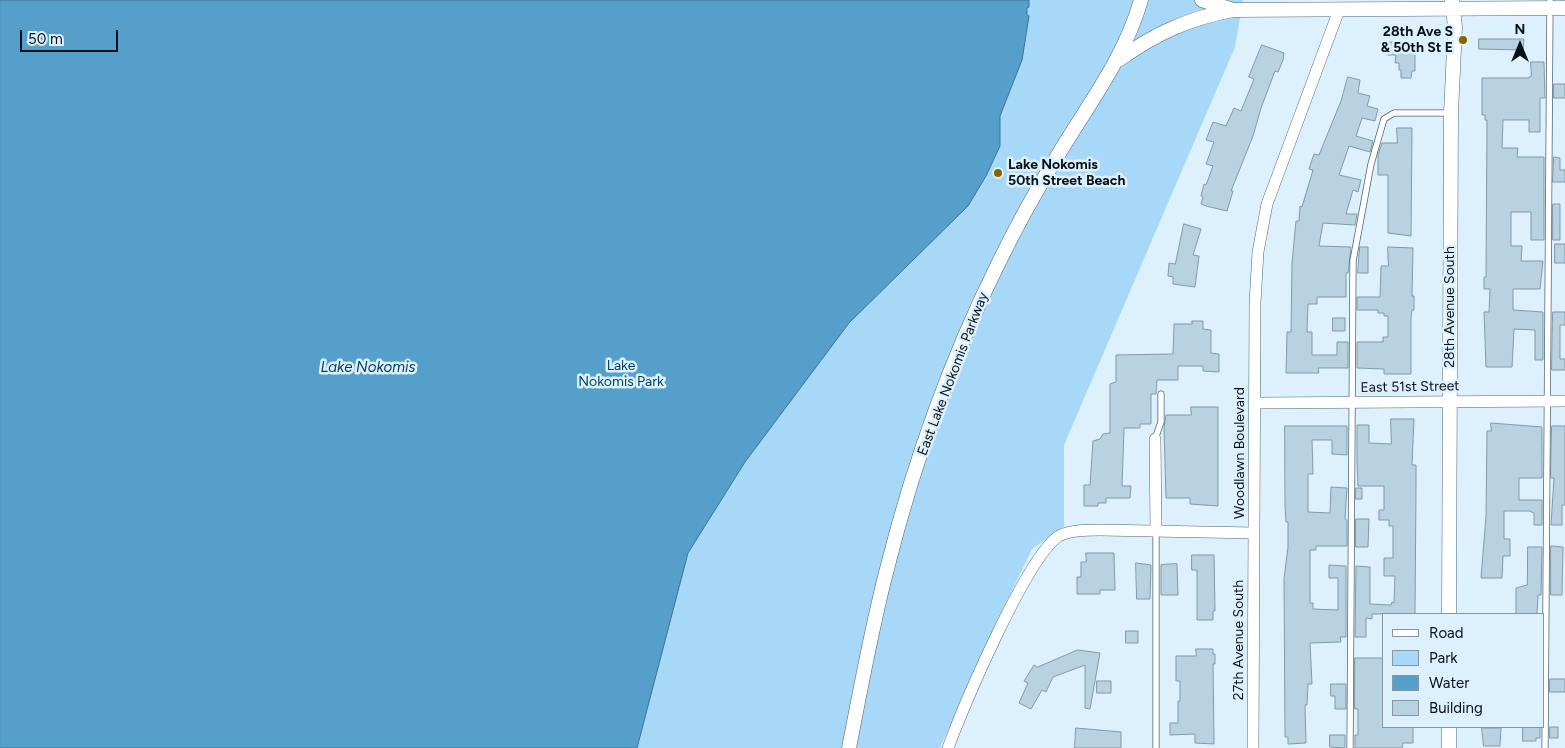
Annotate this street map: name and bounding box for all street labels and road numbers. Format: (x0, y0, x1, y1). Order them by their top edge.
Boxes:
street label: 28th Avenue South (1442, 246, 1458, 368)
street label: East Lake Nokomis Parkway (914, 290, 992, 458)
street label: East 51st Street (1360, 378, 1460, 396)
street label: Woodlawn Boulevard (1232, 387, 1248, 519)
street label: 27th Avenue South (1231, 580, 1247, 700)

